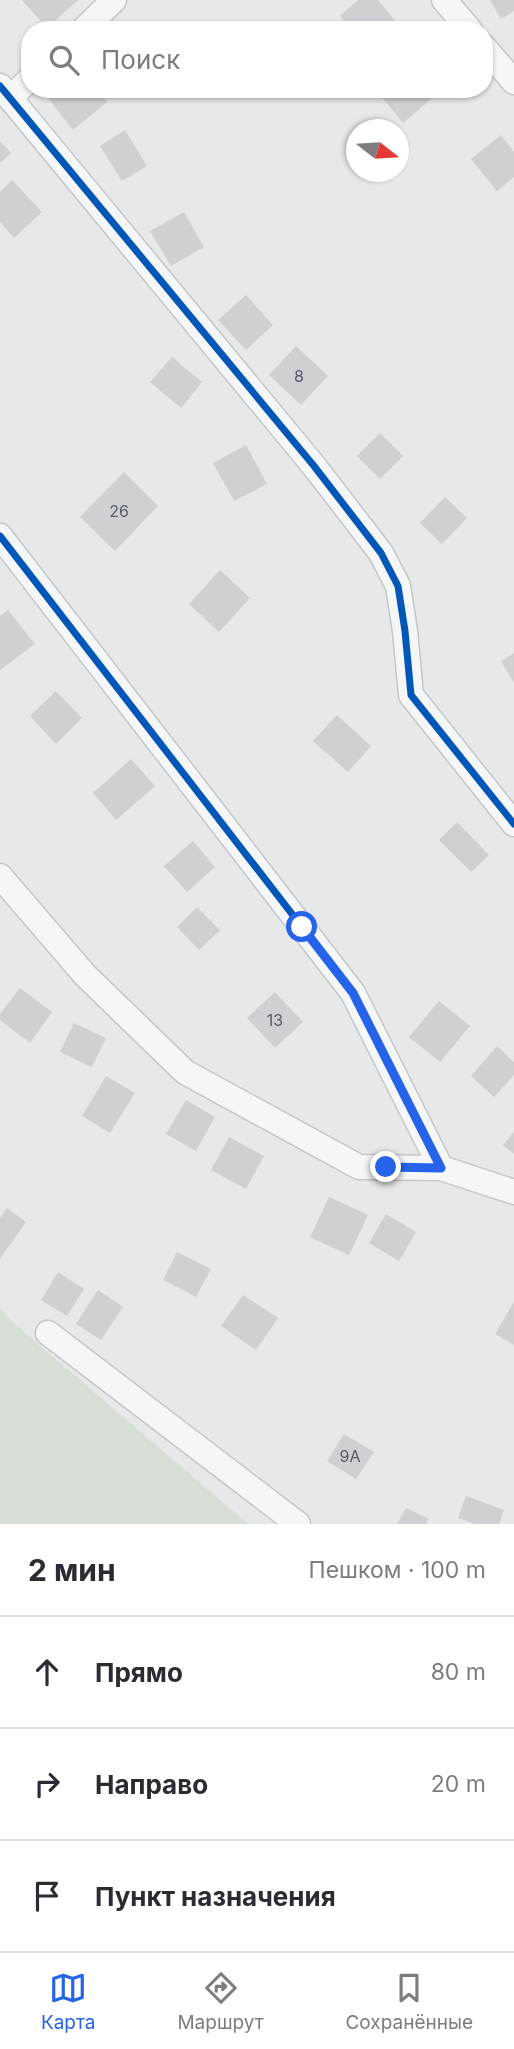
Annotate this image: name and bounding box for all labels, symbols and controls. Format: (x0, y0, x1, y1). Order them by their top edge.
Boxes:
search box (21, 21, 493, 98)
icon: search (45, 41, 83, 79)
text: Поиск (101, 44, 180, 75)
north arrow (346, 119, 409, 182)
house number: 8 (294, 366, 304, 386)
house number: 26 (109, 501, 129, 521)
route start (286, 911, 317, 942)
house number: 13 (267, 1010, 283, 1030)
route end (370, 1151, 401, 1182)
house number: 9А (340, 1446, 360, 1466)
text: 2 мин (28, 1552, 116, 1588)
text: Пешком · 100 m (309, 1556, 486, 1584)
icon: ahead (28, 1653, 66, 1691)
text: Прямо (95, 1657, 183, 1688)
text: 80 m (431, 1658, 486, 1686)
icon: right (28, 1765, 66, 1803)
text: Направо (95, 1769, 208, 1800)
text: 20 m (431, 1770, 486, 1798)
icon: arrive (28, 1877, 66, 1915)
text: Пункт назначения (95, 1881, 336, 1912)
tab: Карта (41, 1969, 96, 2034)
tab: Маршрут (177, 1969, 264, 2034)
tab: Сохранённые (345, 1969, 473, 2034)

